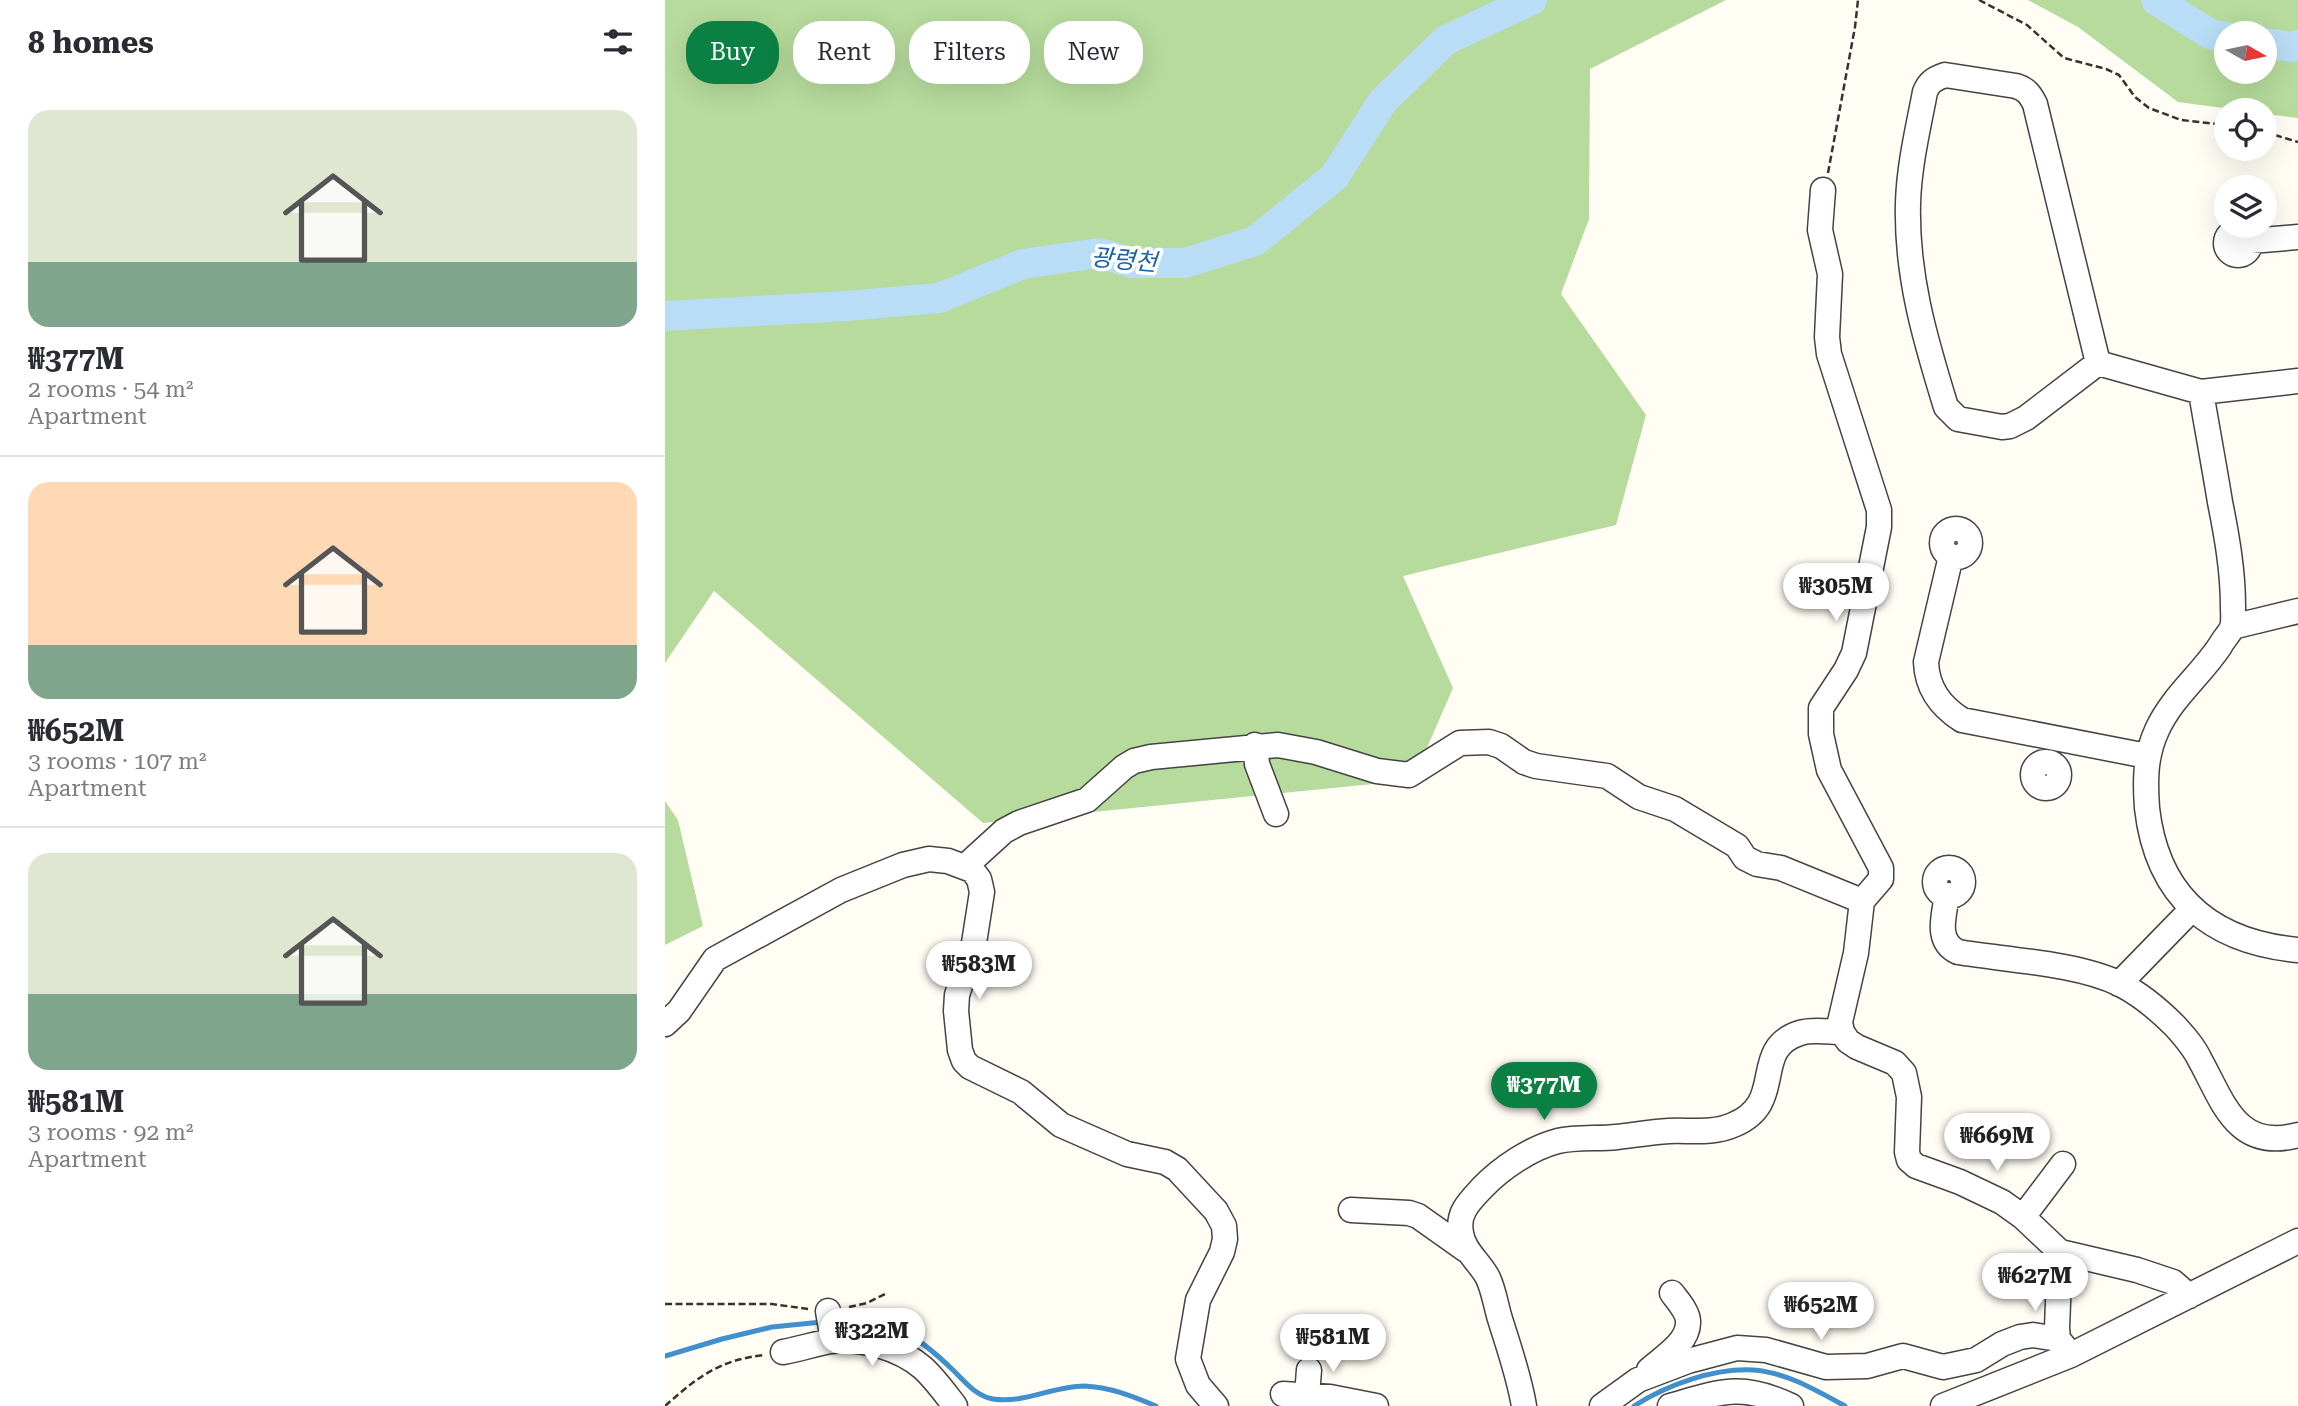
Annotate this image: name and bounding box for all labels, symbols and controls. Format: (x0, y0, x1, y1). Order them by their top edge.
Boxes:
chip: Buy (686, 21, 779, 84)
chip: Rent (793, 21, 895, 84)
chip: Filters (909, 21, 1030, 84)
chip: New (1044, 21, 1143, 84)
north arrow (2214, 21, 2277, 84)
map controls (2214, 21, 2277, 238)
icon: filters (599, 23, 637, 61)
text: 8 homes (28, 25, 154, 60)
button: locate (2214, 98, 2277, 161)
icon: home (270, 155, 396, 281)
button: layers (2214, 175, 2277, 238)
water label: 광령천 (1090, 243, 1161, 277)
text: ₩377M (28, 341, 124, 376)
text: 2 rooms · 54 m² (28, 376, 194, 403)
text: Apartment (28, 403, 147, 430)
icon: home (270, 527, 396, 653)
pin: ₩305M (1787, 564, 1885, 623)
text: ₩305M (1799, 572, 1873, 599)
text: ₩652M (28, 713, 124, 748)
text: 3 rooms · 107 m² (28, 748, 206, 775)
text: Apartment (28, 775, 147, 802)
icon: home (270, 898, 396, 1024)
pin: ₩583M (930, 942, 1028, 1001)
text: ₩583M (942, 950, 1016, 977)
pin: ₩377M (1495, 1062, 1593, 1122)
text: ₩377M (1507, 1071, 1581, 1098)
text: ₩581M (28, 1084, 124, 1119)
pin: ₩669M (1948, 1114, 2046, 1173)
text: 3 rooms · 92 m² (28, 1119, 194, 1146)
text: ₩669M (1960, 1122, 2034, 1149)
text: Apartment (28, 1146, 147, 1173)
pin: ₩627M (1986, 1254, 2084, 1313)
text: ₩627M (1998, 1262, 2072, 1289)
pin: ₩652M (1772, 1282, 1870, 1342)
text: ₩652M (1784, 1291, 1858, 1318)
pin: ₩322M (823, 1308, 921, 1368)
pin: ₩581M (1284, 1314, 1382, 1374)
text: ₩322M (835, 1317, 909, 1344)
text: ₩581M (1296, 1323, 1370, 1350)

